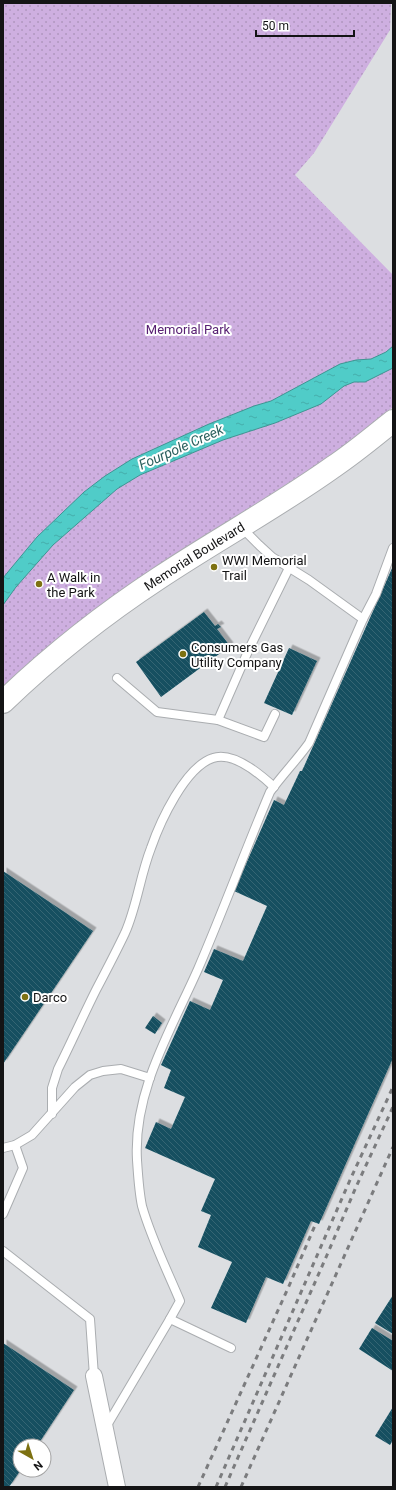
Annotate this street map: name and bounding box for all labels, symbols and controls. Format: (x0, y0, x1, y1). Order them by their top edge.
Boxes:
scale bar (256, 12, 354, 38)
text: 50 m (262, 19, 289, 33)
park label: Memorial Park (146, 322, 231, 337)
water label: Fourpole Creek (136, 421, 227, 473)
street label: Memorial Boulevard (141, 519, 247, 593)
place label: WWI Memorial Trail (222, 553, 307, 583)
marker: WWI Memorial Trail (209, 562, 219, 572)
place label: A Walk in the Park (47, 570, 100, 600)
marker: A Walk in the Park (34, 579, 44, 589)
place label: Consumers Gas Utility Company (191, 640, 283, 670)
marker: Consumers Gas Utility Company (178, 649, 188, 659)
place label: Darco (33, 990, 67, 1005)
marker: Darco (20, 992, 30, 1002)
north arrow (12, 1438, 52, 1478)
text: N (31, 1458, 45, 1473)

